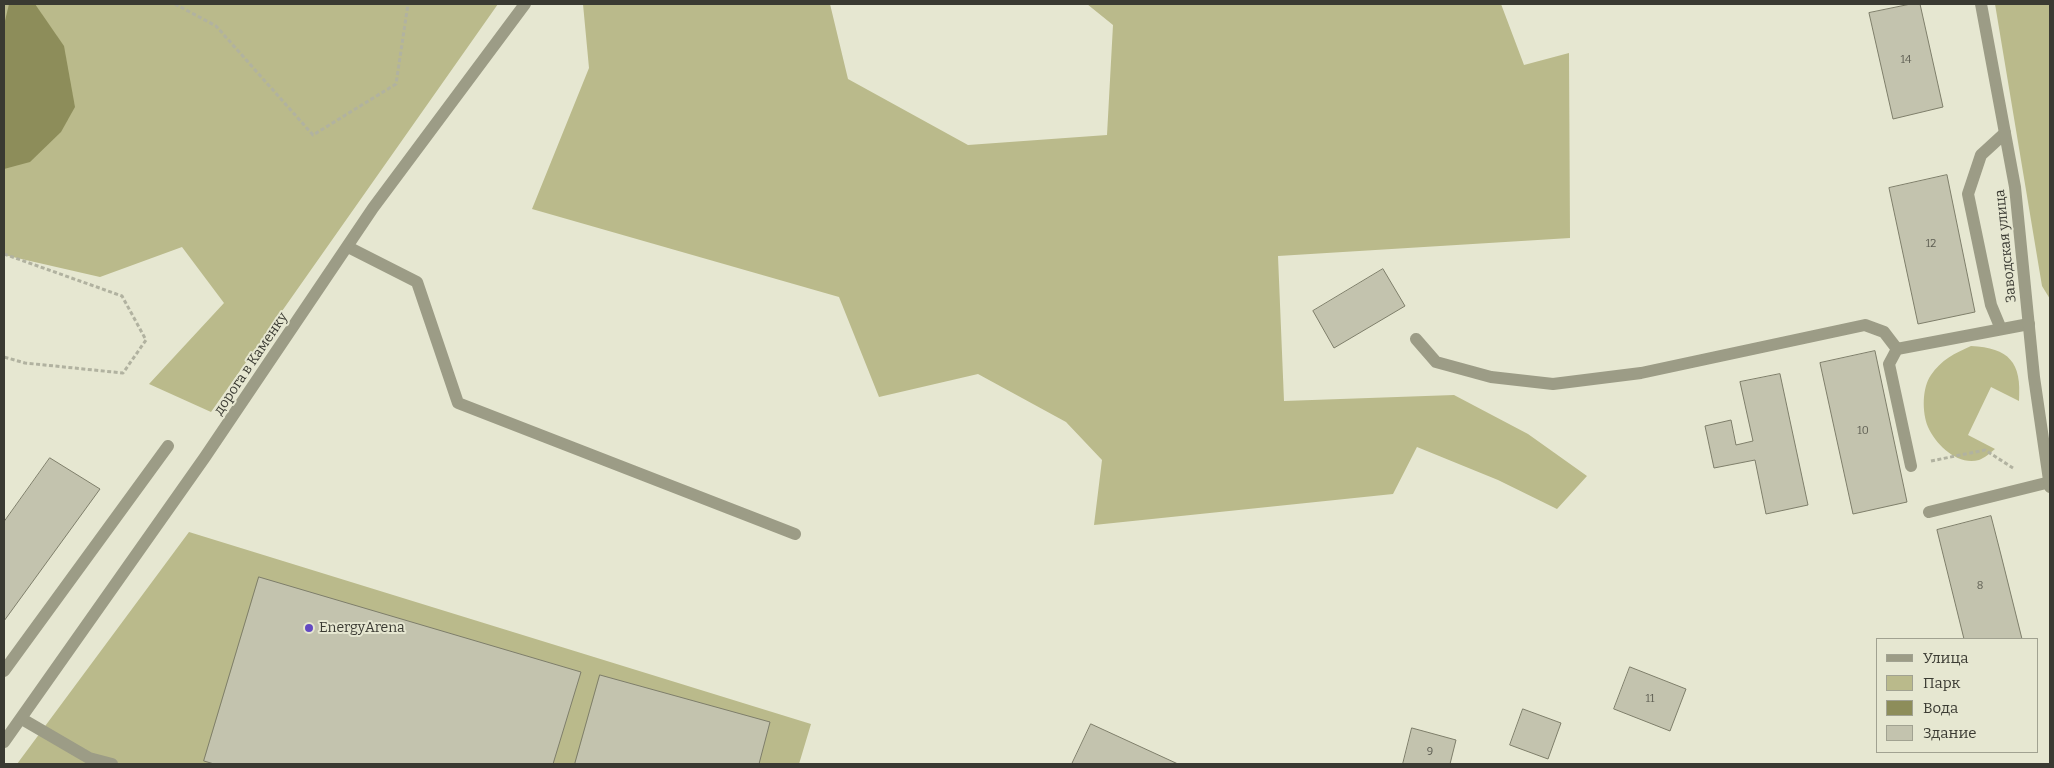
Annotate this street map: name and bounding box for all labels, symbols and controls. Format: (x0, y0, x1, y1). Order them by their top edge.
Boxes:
house number: 14 (1901, 53, 1911, 67)
street label: Заводская улица (1992, 189, 2020, 303)
house number: 12 (1926, 237, 1936, 251)
street label: дорога в Каменку (210, 310, 292, 418)
house number: 10 (1857, 424, 1869, 438)
house number: 8 (1977, 579, 1983, 593)
place label: EnergyArena (319, 620, 405, 636)
marker: EnergyArena (303, 622, 315, 634)
legend (1876, 638, 2039, 753)
text: Улица (1923, 649, 1969, 667)
text: Парк (1923, 674, 1960, 692)
house number: 11 (1646, 692, 1654, 706)
text: Вода (1923, 699, 1958, 717)
text: Здание (1923, 724, 1977, 742)
house number: 9 (1427, 745, 1433, 759)

